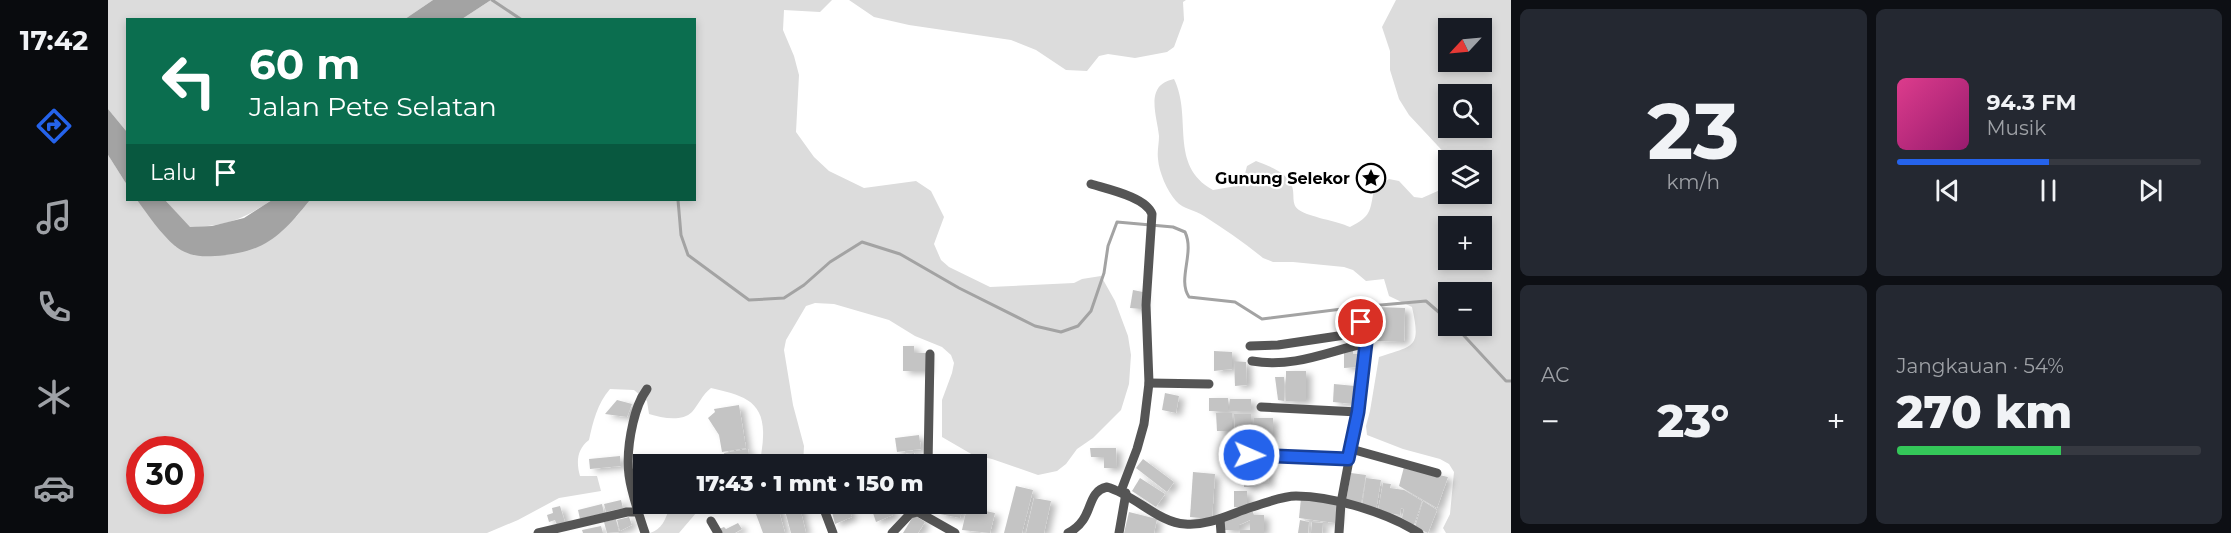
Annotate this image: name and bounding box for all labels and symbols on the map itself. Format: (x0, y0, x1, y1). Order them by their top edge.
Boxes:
north arrow (1438, 18, 1492, 72)
place icon: Gunung Selekor (1355, 162, 1387, 194)
place label: Gunung Selekor (1215, 169, 1350, 188)
pin (1335, 296, 1386, 347)
position arrow (1217, 423, 1281, 487)
speed limit sign: 30 (126, 436, 204, 514)

